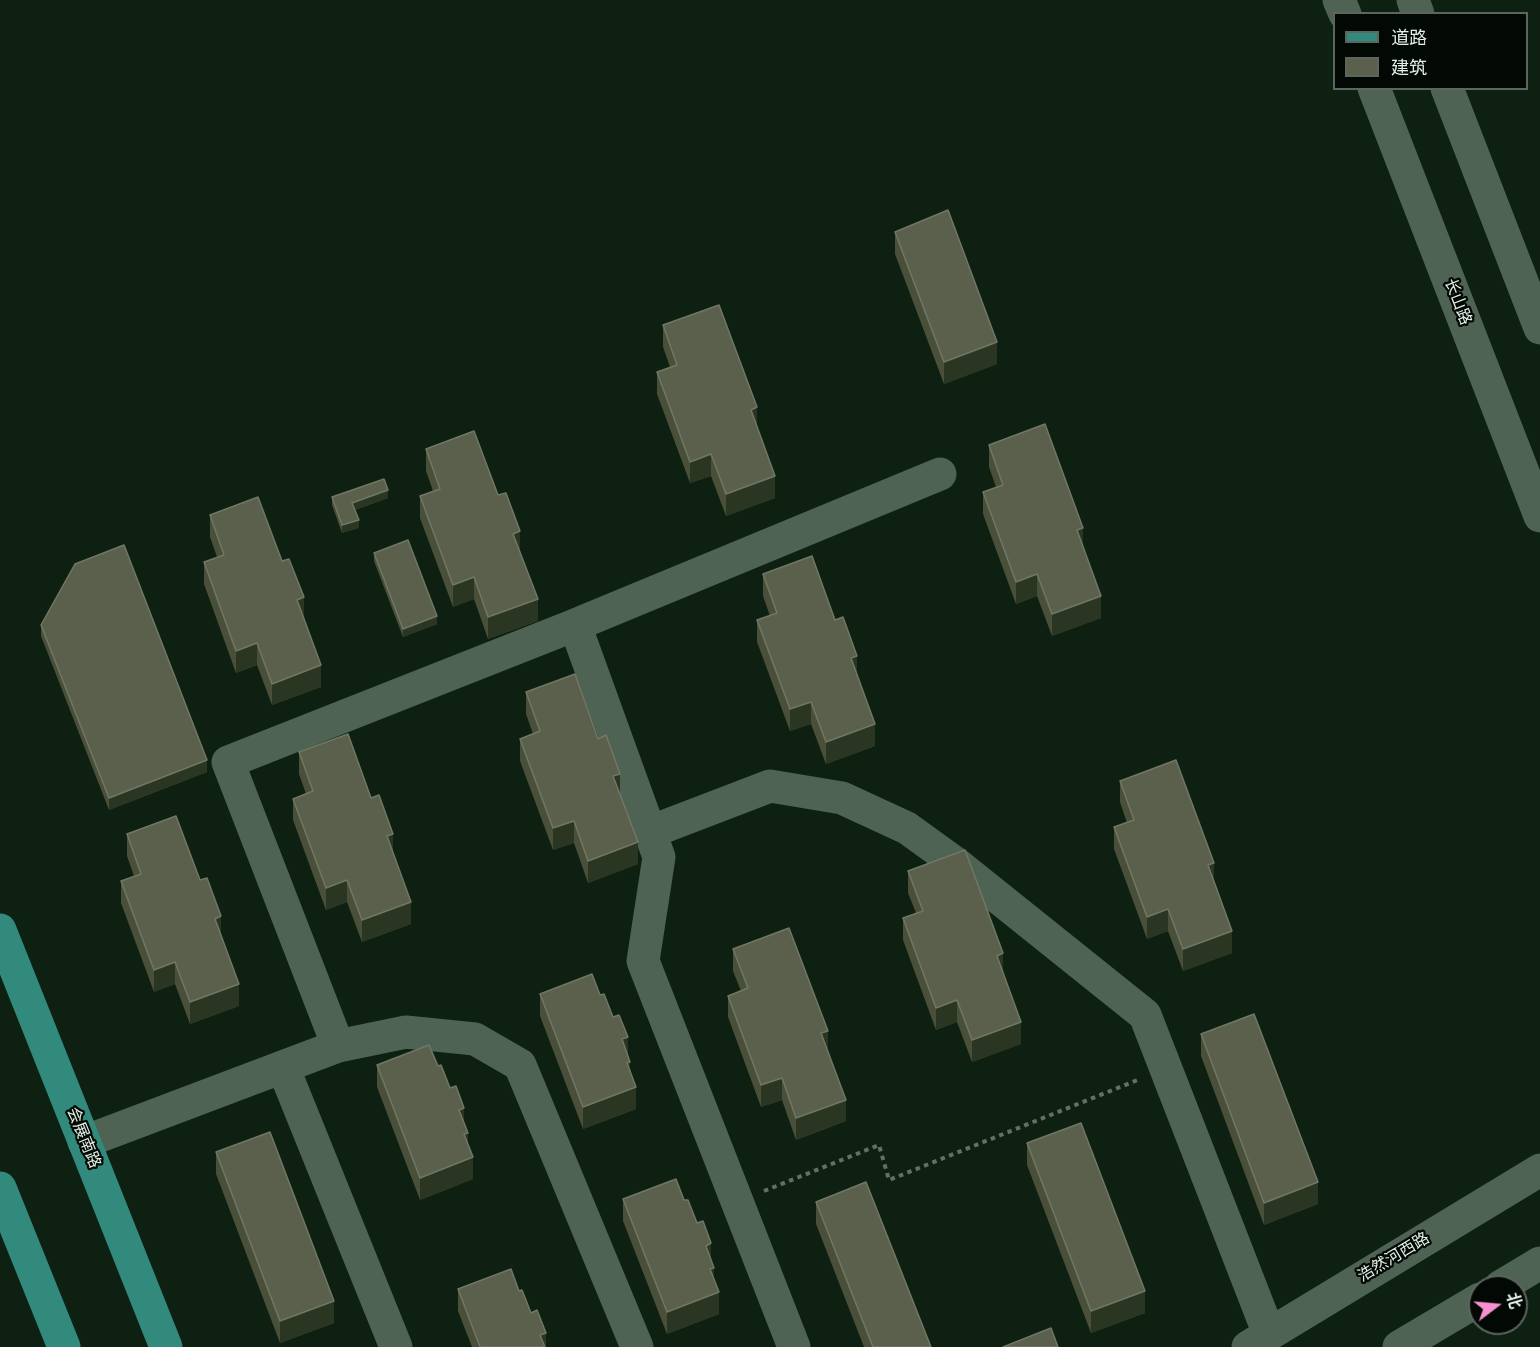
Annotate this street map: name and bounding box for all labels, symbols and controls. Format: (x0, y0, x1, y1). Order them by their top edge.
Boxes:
legend (1333, 12, 1528, 90)
text: 道路 (1391, 25, 1427, 50)
text: 建筑 (1391, 55, 1427, 80)
street label: 长山路 (1439, 276, 1475, 328)
street label: 会展南路 (62, 1105, 104, 1171)
street label: 浩然河西路 (1355, 1229, 1433, 1287)
north arrow (1468, 1275, 1528, 1335)
text: 北 (1501, 1290, 1527, 1311)

